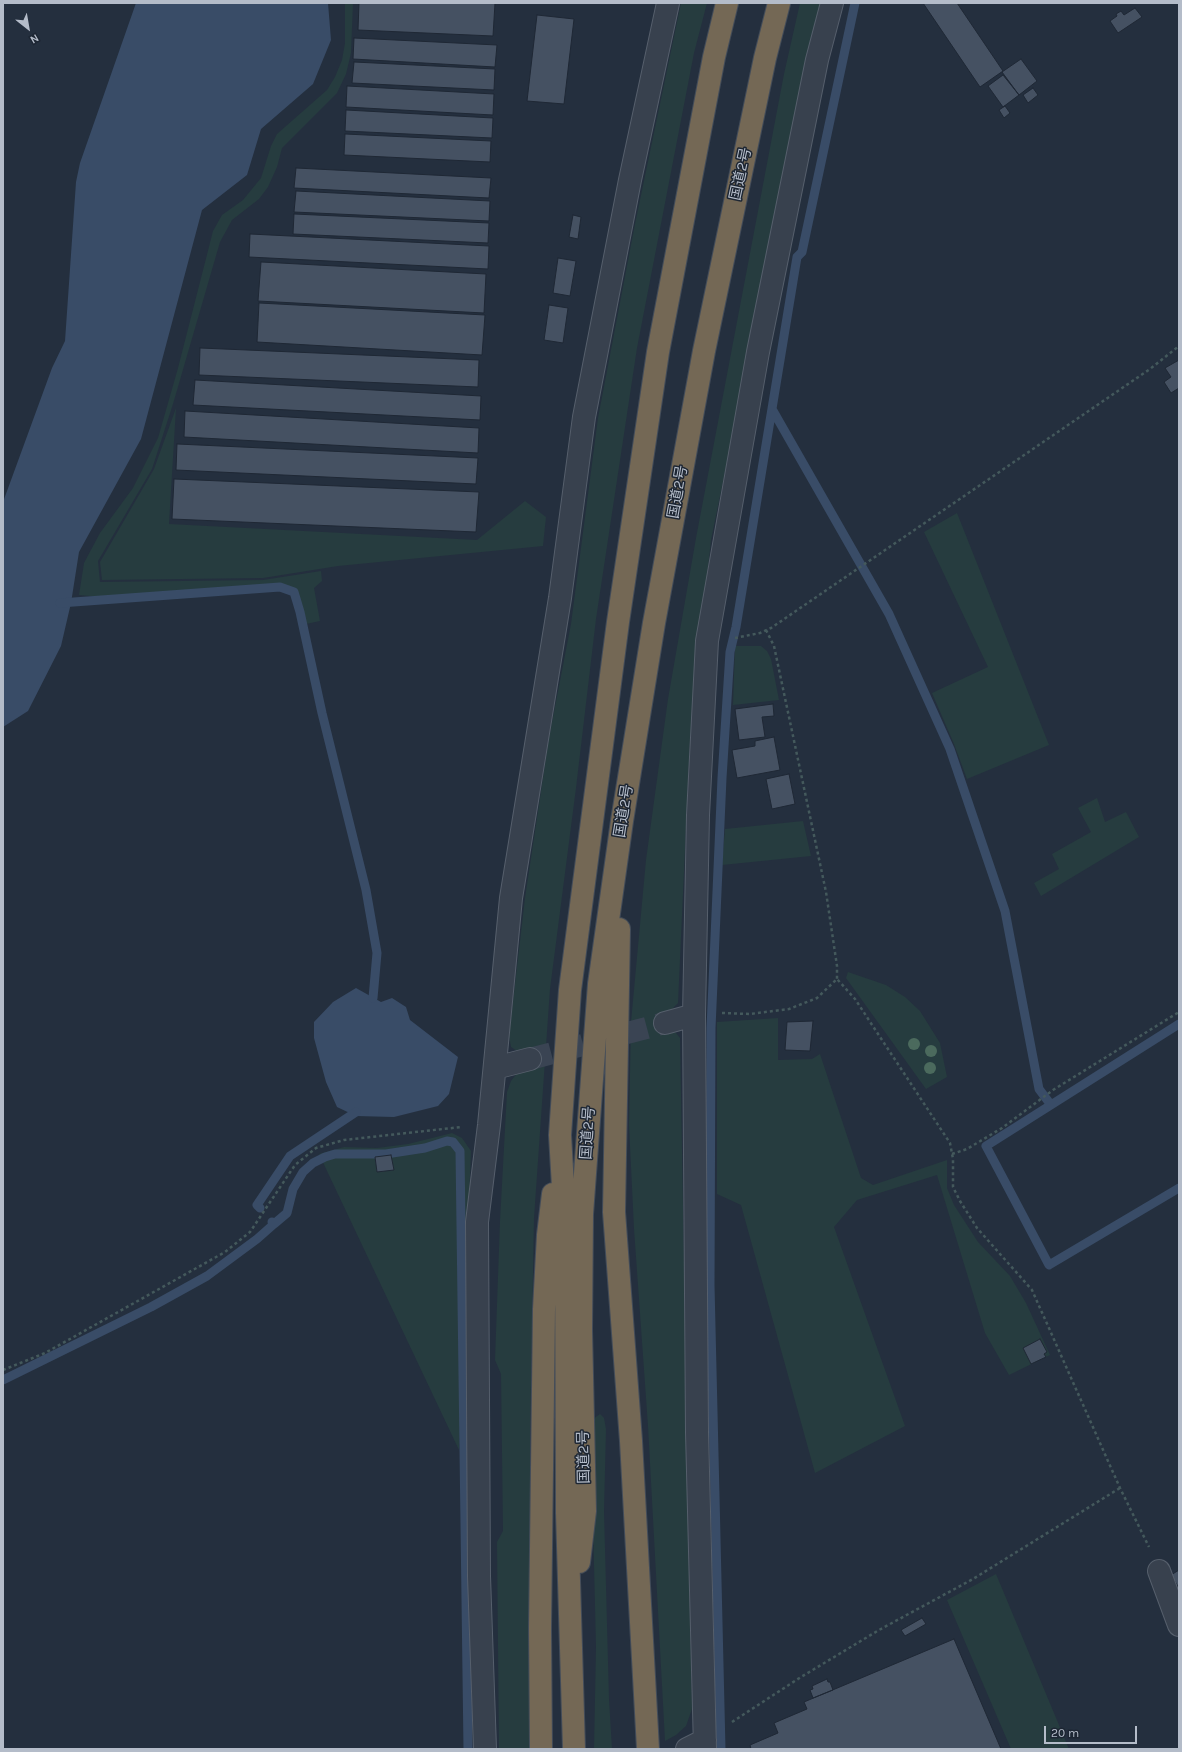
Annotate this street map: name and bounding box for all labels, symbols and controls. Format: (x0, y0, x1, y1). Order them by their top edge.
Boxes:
north arrow (8, 8, 48, 48)
text: N (28, 31, 41, 46)
street label: 国道2号 (727, 146, 755, 202)
street label: 国道2号 (664, 464, 692, 520)
street label: 国道2号 (611, 783, 637, 839)
street label: 国道2号 (577, 1106, 599, 1160)
street label: 国道2号 (575, 1430, 593, 1484)
scale bar (1046, 1718, 1139, 1744)
text: 20 m (1051, 1726, 1079, 1740)

